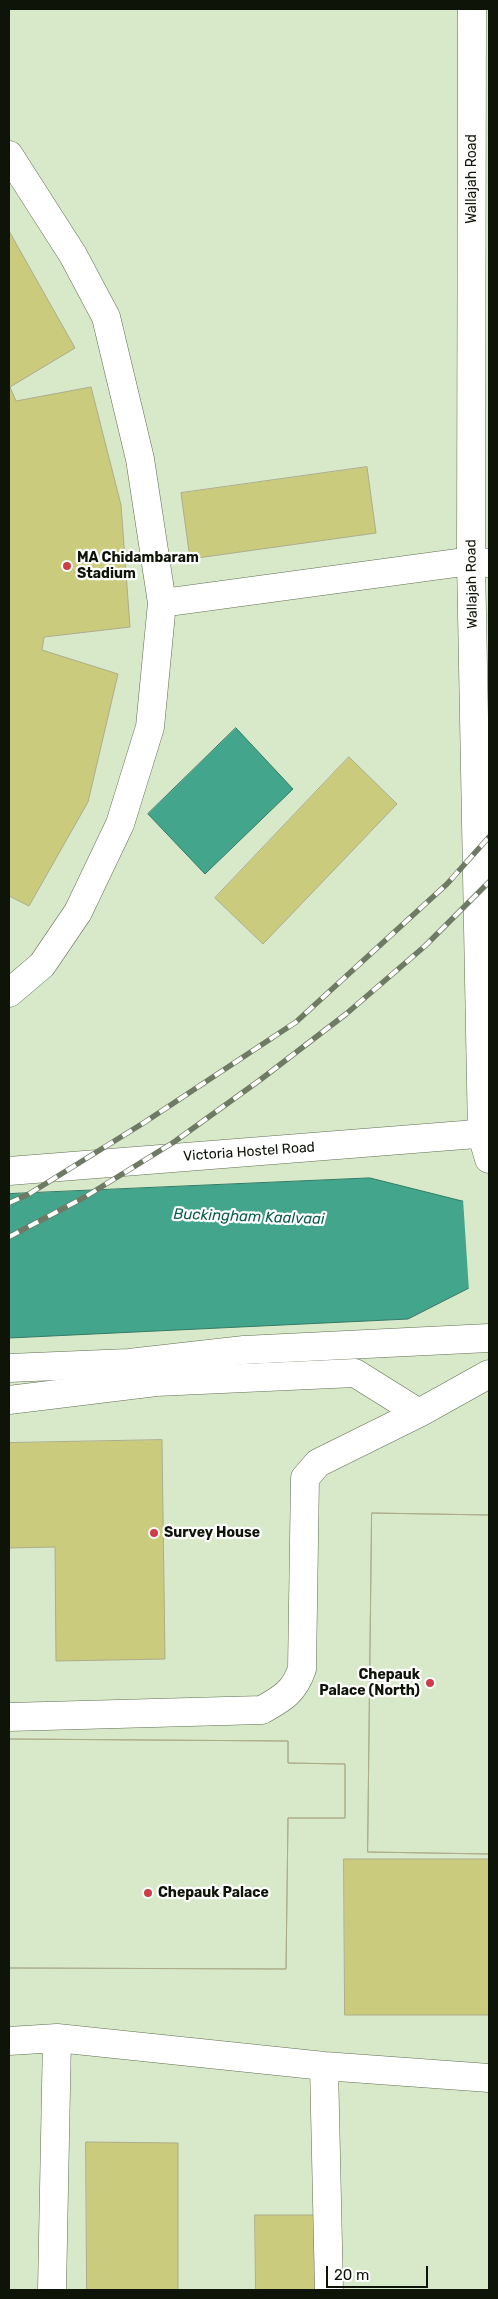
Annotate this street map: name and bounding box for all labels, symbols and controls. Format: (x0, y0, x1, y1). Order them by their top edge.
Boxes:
street label: Wallajah Road (464, 134, 480, 224)
street label: Wallajah Road (463, 539, 481, 629)
place label: MA Chidambaram Stadium (77, 550, 199, 582)
marker: MA Chidambaram Stadium (61, 560, 73, 572)
street label: Victoria Hostel Road (183, 1139, 315, 1165)
water label: Buckingham Kaalvaai (173, 1205, 325, 1229)
place label: Survey House (164, 1525, 260, 1541)
marker: Survey House (148, 1527, 160, 1539)
place label: Chepauk Palace (North) (319, 1667, 420, 1700)
marker: Chepauk Palace (North) (424, 1677, 436, 1689)
place label: Chepauk Palace (158, 1885, 269, 1901)
marker: Chepauk Palace (142, 1887, 154, 1899)
scale bar (328, 2256, 430, 2288)
text: 20 m (334, 2266, 369, 2284)

